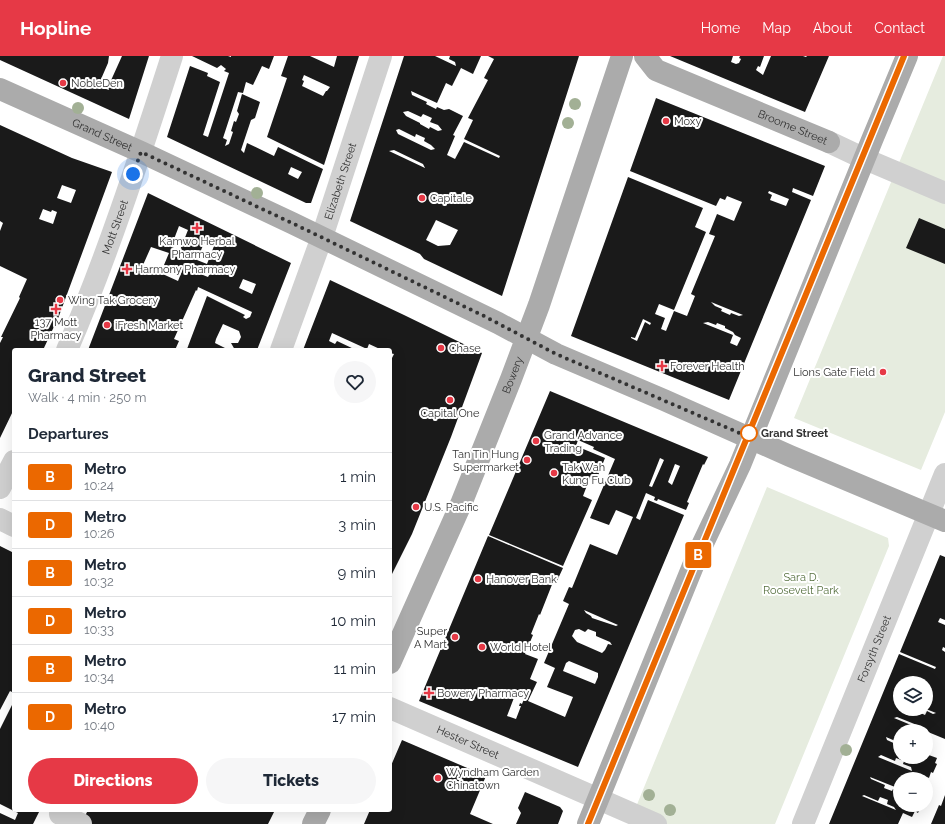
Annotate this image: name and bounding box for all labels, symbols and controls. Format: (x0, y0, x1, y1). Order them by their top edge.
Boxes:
text: Hopline (20, 17, 91, 39)
text: Home (701, 20, 740, 36)
text: Map (762, 20, 791, 36)
text: About (813, 20, 852, 36)
text: Contact (874, 20, 925, 36)
place label: NobleDen (71, 77, 123, 90)
marker: NobleDen (58, 78, 68, 88)
street label: Broome Street (756, 107, 830, 148)
place label: Moxy (674, 115, 701, 128)
street label: Grand Street (70, 116, 134, 154)
marker: Moxy (661, 116, 671, 126)
street label: Elizabeth Street (322, 141, 359, 221)
your location (123, 164, 143, 184)
place label: Capitale (430, 192, 472, 205)
marker: Capitale (417, 193, 427, 203)
street label: Mott Street (100, 198, 131, 256)
marker: Kamwo Herbal Pharmacy (192, 223, 202, 233)
place label: Kamwo Herbal Pharmacy (159, 235, 235, 261)
place label: Harmony Pharmacy (135, 263, 236, 276)
marker: Harmony Pharmacy (122, 264, 132, 274)
place label: Wing Tak Grocery (68, 294, 158, 307)
marker: Wing Tak Grocery (55, 295, 65, 305)
marker: 137 Mott Pharmacy (51, 304, 61, 314)
place label: 137 Mott Pharmacy (30, 316, 82, 342)
place label: iFresh Market (115, 319, 184, 332)
marker: iFresh Market (102, 320, 112, 330)
place label: Chase (449, 342, 481, 355)
marker: Chase (436, 343, 446, 353)
street label: Bowery (500, 355, 526, 396)
place label: Forever Health (670, 360, 745, 373)
button: heart (334, 361, 376, 403)
marker: Forever Health (657, 361, 667, 371)
text: Grand Street (28, 364, 146, 386)
place label: Lions Gate Field (793, 366, 875, 379)
marker: Lions Gate Field (878, 367, 888, 377)
text: Walk · 4 min · 250 m (28, 390, 146, 405)
marker: Capital One (445, 395, 455, 405)
place label: Capital One (421, 407, 480, 420)
marker: Grand Street (740, 424, 758, 442)
text: Departures (28, 425, 109, 443)
place label: Grand Street (761, 427, 829, 440)
place label: Grand Advance Trading (544, 429, 623, 455)
marker: Grand Advance Trading (531, 436, 541, 446)
place label: Tan Tin Hung Supermarket (452, 448, 519, 474)
marker: Tan Tin Hung Supermarket (522, 455, 532, 465)
text: Metro (84, 460, 126, 478)
place label: Tak Wah Kung Fu Club (562, 461, 631, 487)
text: 1 min (340, 468, 376, 486)
marker: Tak Wah Kung Fu Club (549, 468, 559, 478)
text: B (45, 469, 55, 485)
text: 10:24 (84, 478, 114, 493)
place label: U.S. Pacific (424, 501, 479, 514)
marker: U.S. Pacific (411, 502, 421, 512)
text: Metro (84, 508, 126, 526)
text: 3 min (338, 516, 376, 534)
text: D (45, 517, 55, 533)
text: 10:26 (84, 526, 115, 541)
line badge: B (685, 542, 711, 568)
text: B (693, 547, 703, 563)
text: Metro (84, 556, 126, 574)
text: 9 min (338, 564, 376, 582)
text: B (45, 565, 55, 581)
park label: Sara D. Roosevelt Park (763, 571, 839, 597)
place label: Hanover Bank (486, 573, 557, 586)
text: 10:32 (84, 574, 114, 589)
marker: Hanover Bank (473, 574, 483, 584)
text: Metro (84, 604, 126, 622)
text: 10 min (331, 612, 376, 630)
text: D (45, 613, 55, 629)
street label: Forsyth Street (855, 613, 894, 684)
text: 10:33 (84, 622, 114, 637)
place label: Super A Mart (414, 625, 447, 651)
marker: Super A Mart (450, 632, 460, 642)
place label: World Hotel (490, 641, 551, 654)
marker: World Hotel (477, 642, 487, 652)
text: Metro (84, 652, 126, 670)
text: 11 min (334, 660, 376, 678)
text: B (45, 661, 55, 677)
text: 10:34 (84, 670, 114, 685)
map controls (893, 676, 933, 812)
button: layers (893, 676, 933, 716)
place label: Bowery Pharmacy (437, 687, 529, 700)
marker: Bowery Pharmacy (424, 688, 434, 698)
text: Metro (84, 700, 126, 718)
text: 17 min (332, 708, 376, 726)
text: D (45, 709, 55, 725)
text: 10:40 (84, 718, 115, 733)
street label: Hester Street (434, 723, 501, 762)
button: + (893, 724, 933, 764)
button: Directions (28, 758, 198, 804)
button: Tickets (206, 758, 376, 804)
place label: Wyndham Garden Chinatown (446, 766, 539, 792)
button: − (893, 772, 933, 812)
marker: Wyndham Garden Chinatown (433, 773, 443, 783)

